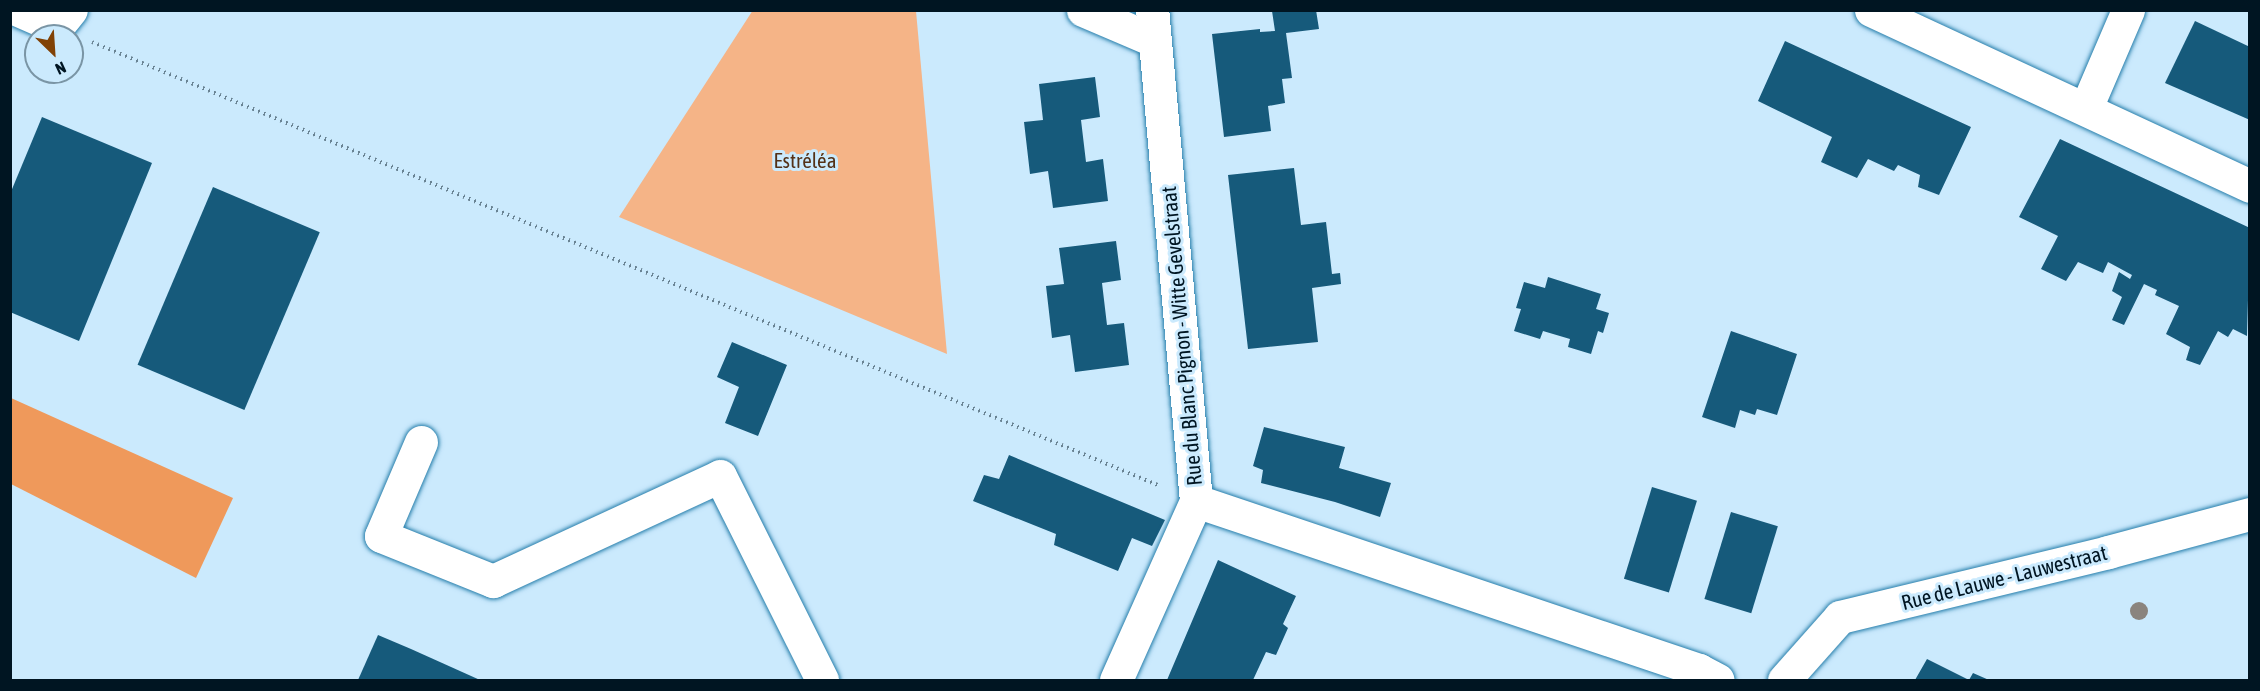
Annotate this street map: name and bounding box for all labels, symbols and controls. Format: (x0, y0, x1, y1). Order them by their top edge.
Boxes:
north arrow (24, 24, 84, 84)
text: N (53, 58, 69, 79)
park label: Estréléa (774, 147, 836, 173)
street label: Rue du Blanc Pignon - Witte Gevelstraat (1155, 185, 1207, 487)
street label: Rue de Lauwe - Lauwestraat (1899, 539, 2109, 615)

